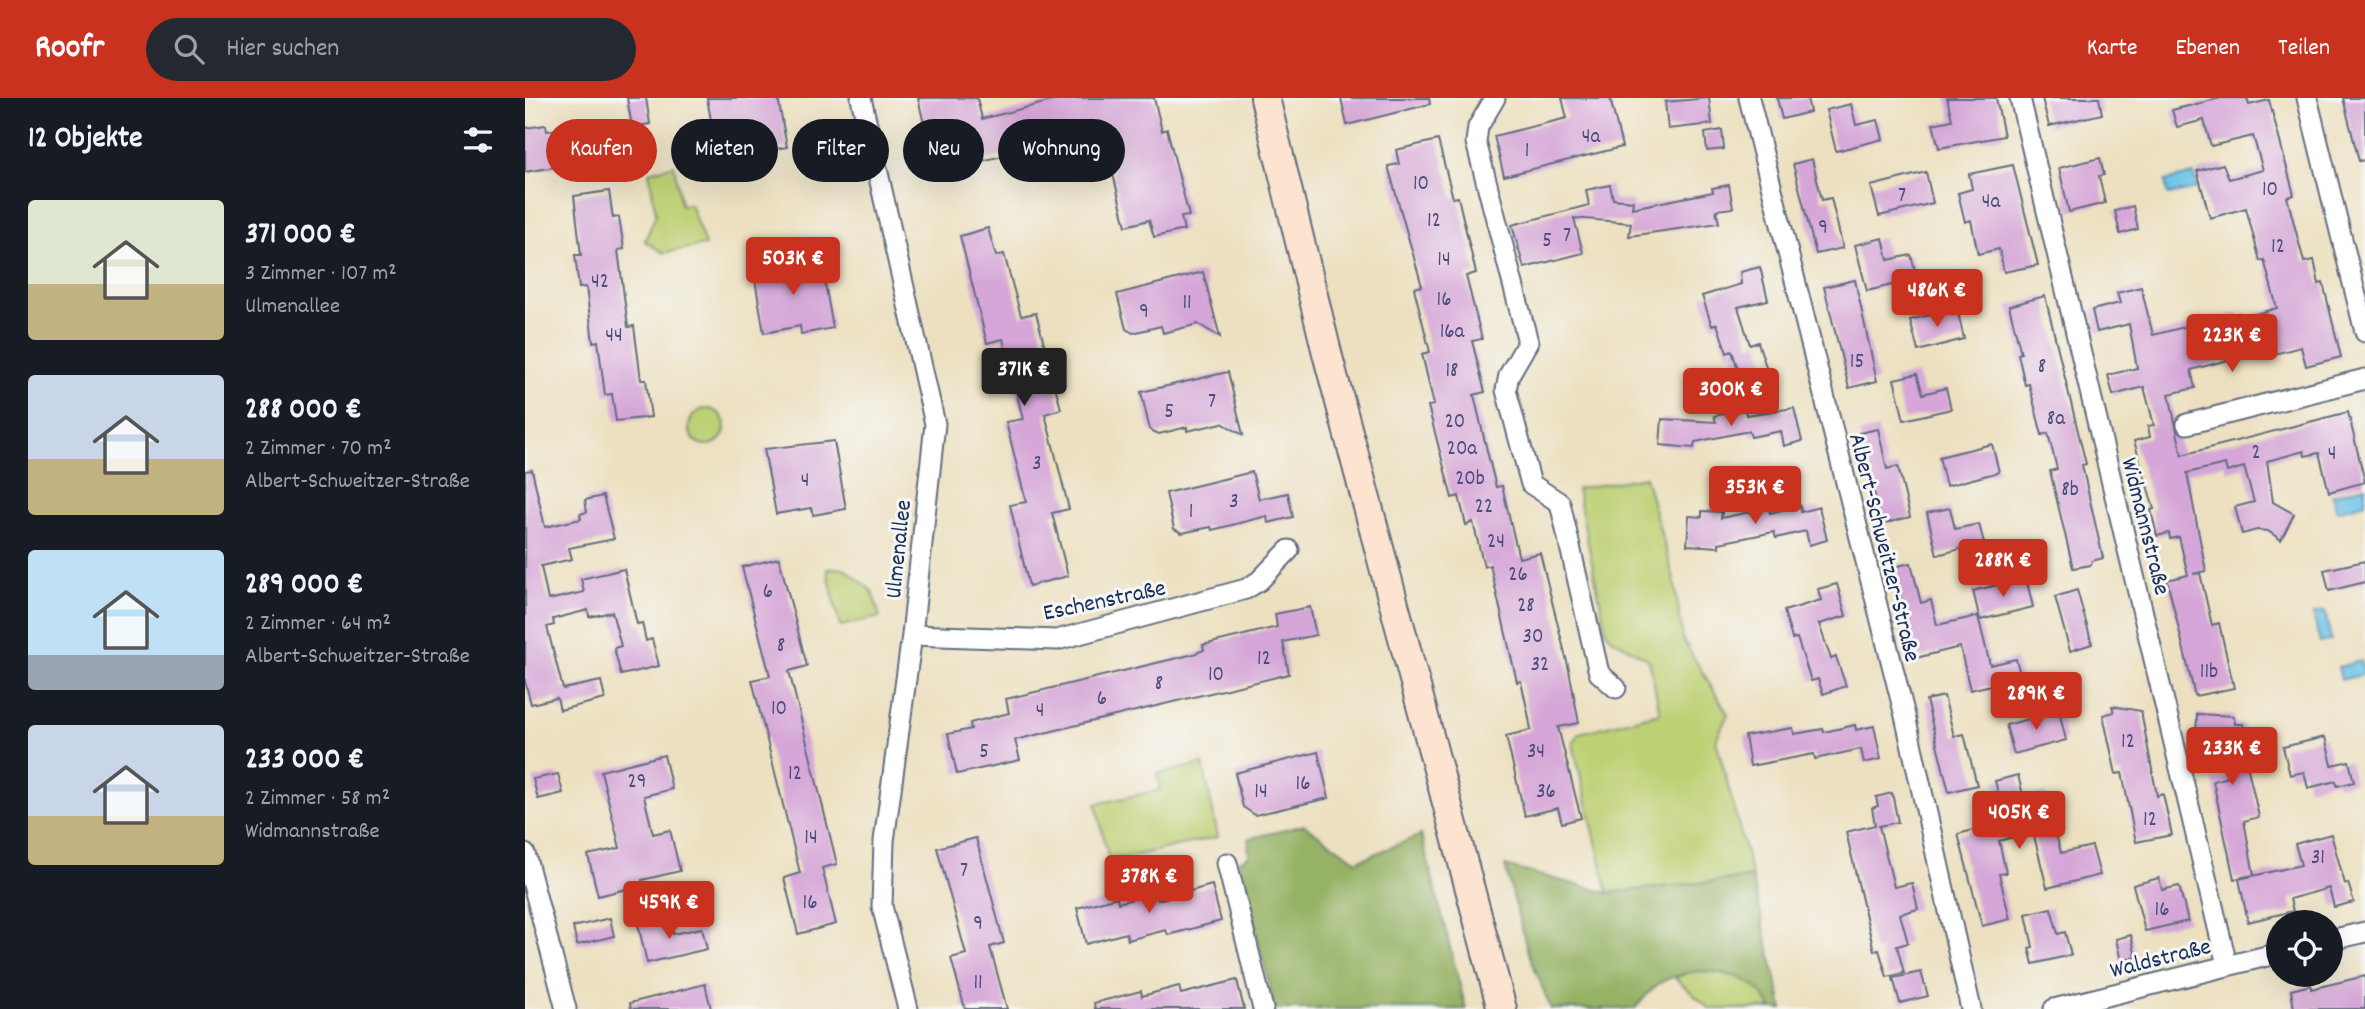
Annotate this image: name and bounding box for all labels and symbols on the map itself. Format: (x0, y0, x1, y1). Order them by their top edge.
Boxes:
house number: 4a (1582, 123, 1601, 153)
house number: 1 (1525, 137, 1529, 167)
house number: 10 (1413, 170, 1429, 200)
house number: 10 (2262, 176, 2278, 206)
house number: 7 (1898, 182, 1906, 212)
house number: 4a (1982, 188, 2001, 218)
house number: 12 (1427, 207, 1441, 237)
house number: 9 (1818, 214, 1828, 244)
house number: 7 (1563, 222, 1571, 252)
house number: 5 (1542, 227, 1552, 257)
house number: 12 (2271, 233, 2285, 263)
pin: 503K € (736, 238, 850, 297)
house number: 14 (1437, 246, 1451, 276)
house number: 42 (591, 268, 609, 298)
pin: 486K € (1880, 270, 1994, 329)
house number: 16 (1437, 286, 1451, 316)
house number: 11 (1182, 289, 1192, 319)
house number: 9 (1139, 298, 1149, 328)
pin: 223K € (2175, 314, 2289, 374)
house number: 16a (1440, 318, 1466, 348)
house number: 44 (605, 322, 623, 352)
pin: 371K € (967, 348, 1081, 408)
house number: 15 (1850, 348, 1864, 378)
house number: 8 (2038, 353, 2046, 383)
house number: 18 (1445, 357, 1459, 387)
pin: 300K € (1674, 368, 1788, 428)
house number: 7 (1208, 388, 1216, 418)
house number: 5 (1164, 398, 1174, 428)
house number: 8a (2047, 405, 2066, 435)
house number: 20 (1445, 408, 1465, 438)
street label: Albert-Schweitzer-Straße (1838, 430, 1928, 666)
house number: 20a (1447, 435, 1478, 465)
house number: 2 (2251, 439, 2261, 469)
house number: 4 (2328, 440, 2336, 470)
house number: 3 (1032, 450, 1042, 480)
street label: Widmannstraße (2111, 454, 2178, 599)
house number: 20b (1455, 465, 1485, 495)
pin: 353K € (1698, 466, 1812, 526)
house number: 4 (801, 467, 809, 497)
house number: 8b (2061, 476, 2079, 506)
house number: 3 (1229, 488, 1239, 518)
house number: 22 (1475, 493, 1493, 523)
street label: Ulmenallee (878, 498, 922, 600)
house number: 1 (1189, 498, 1193, 528)
house number: 24 (1487, 528, 1505, 558)
pin: 288K € (1946, 540, 2060, 599)
house number: 26 (1508, 561, 1528, 591)
street label: Eschenstraße (1040, 572, 1169, 631)
house number: 6 (763, 578, 773, 608)
house number: 28 (1517, 592, 1535, 622)
house number: 30 (1523, 623, 1543, 653)
house number: 8 (777, 632, 785, 662)
house number: 12 (1257, 645, 1271, 675)
house number: 32 (1531, 651, 1549, 681)
house number: 11b (2200, 658, 2218, 688)
house number: 10 (1208, 661, 1224, 691)
house number: 8 (1155, 670, 1163, 700)
pin: 289K € (1979, 672, 2093, 732)
house number: 6 (1097, 685, 1107, 715)
house number: 10 (771, 695, 787, 725)
house number: 4 (1036, 697, 1044, 727)
house number: 12 (2121, 728, 2135, 758)
pin: 233K € (2175, 728, 2289, 787)
house number: 5 (979, 738, 989, 768)
house number: 34 (1527, 738, 1545, 768)
house number: 12 (788, 760, 802, 790)
house number: 29 (628, 768, 646, 798)
house number: 16 (1296, 770, 1310, 800)
house number: 14 (1254, 778, 1268, 808)
house number: 36 (1536, 778, 1556, 808)
pin: 405K € (1962, 792, 2076, 851)
house number: 12 (2143, 806, 2157, 836)
house number: 14 (804, 824, 818, 854)
house number: 31 (2311, 844, 2325, 874)
pin: 378K € (1092, 856, 1206, 915)
house number: 7 (960, 857, 968, 887)
pin: 459K € (612, 882, 726, 941)
house number: 16 (803, 889, 817, 919)
house number: 16 (2155, 896, 2169, 926)
house number: 9 (973, 910, 983, 940)
street label: Waldstraße (2107, 931, 2215, 989)
house number: 11 (973, 969, 983, 999)

